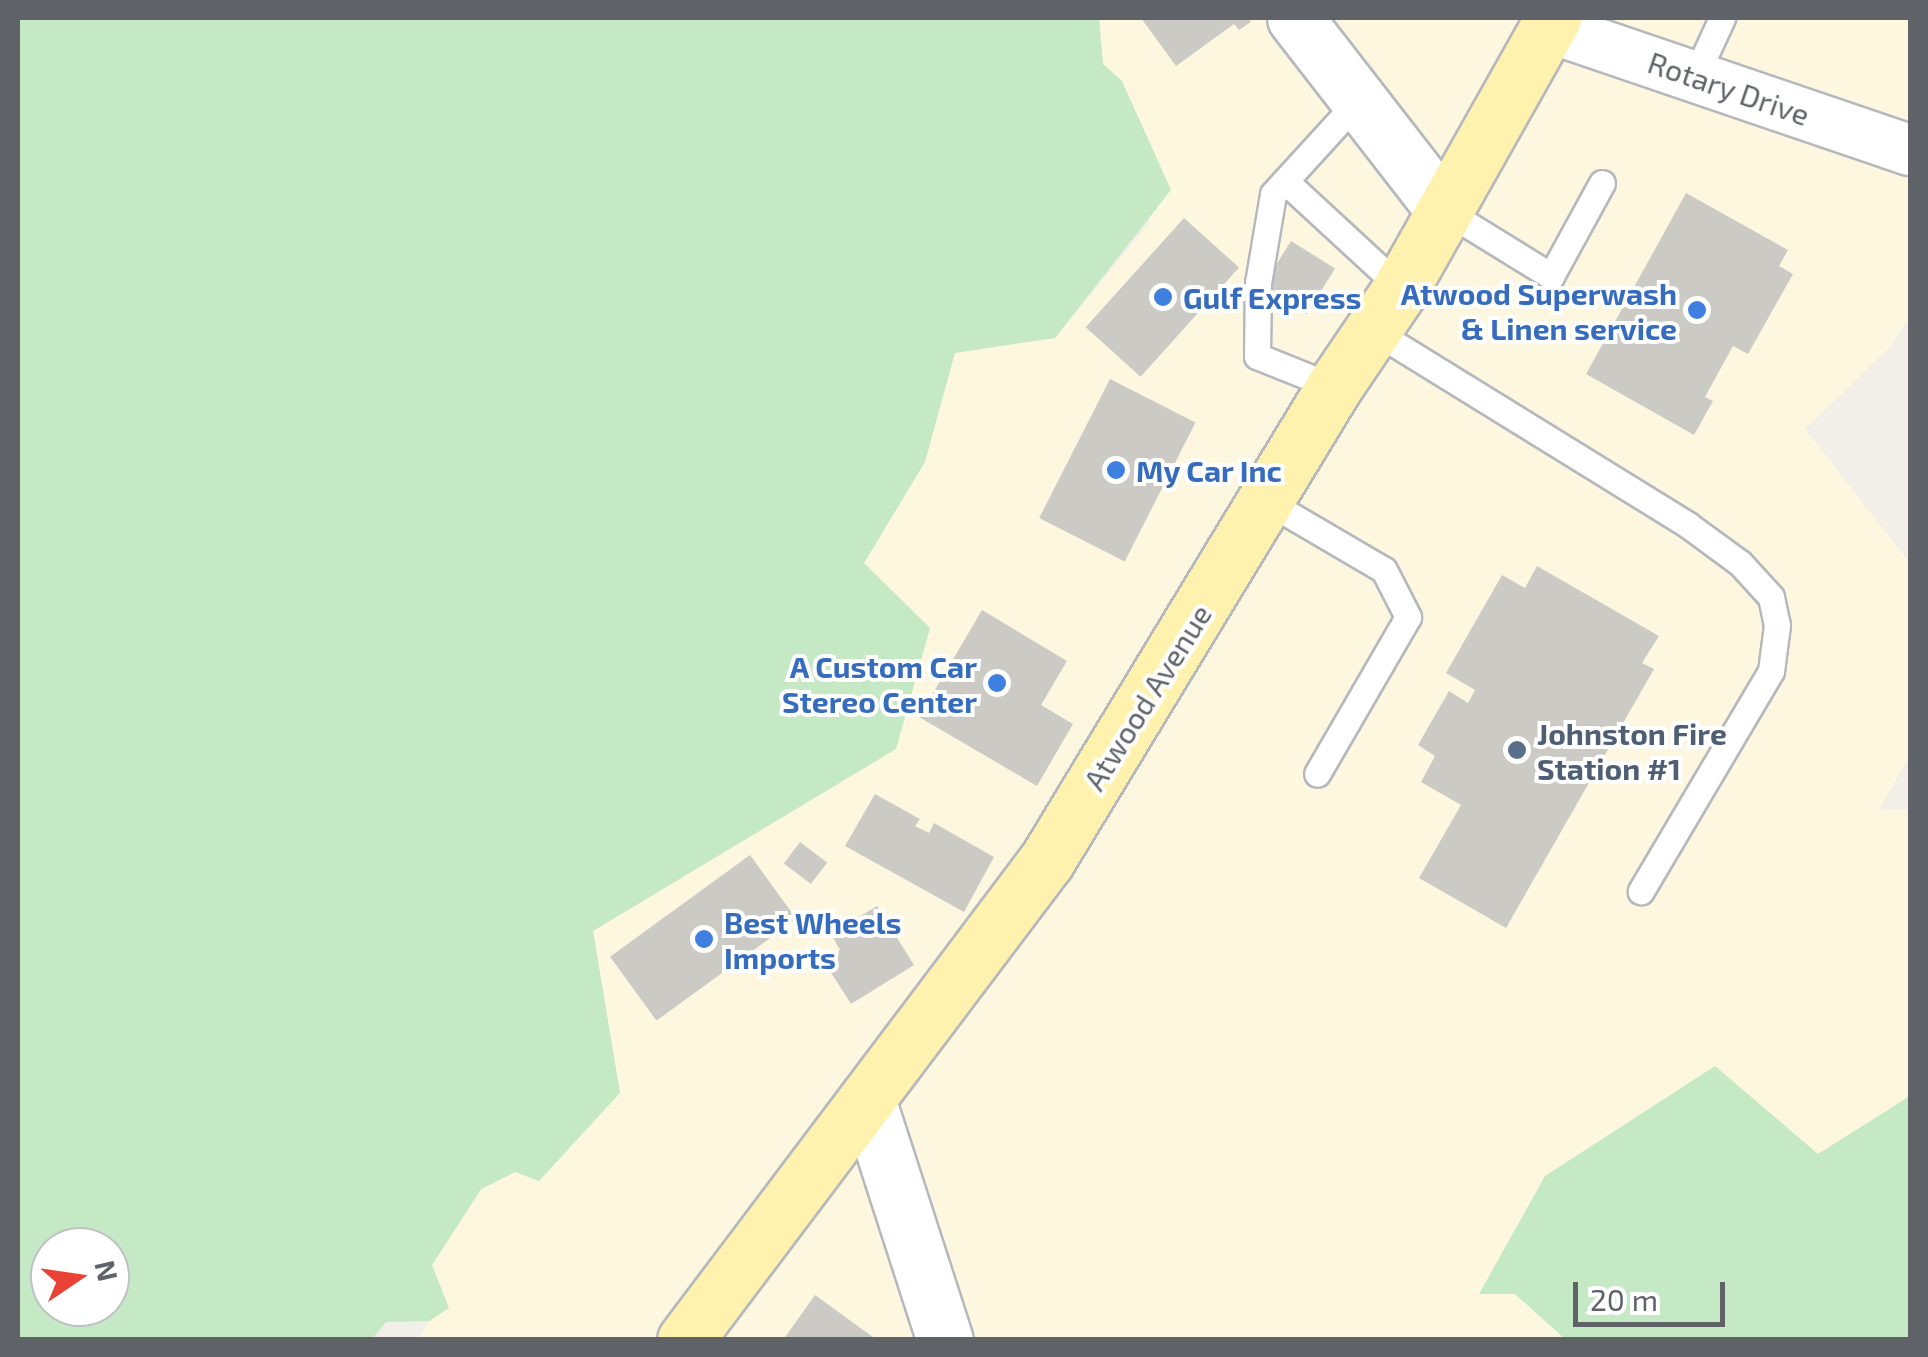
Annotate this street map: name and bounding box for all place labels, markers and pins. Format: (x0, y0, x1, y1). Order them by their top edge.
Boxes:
place label: Atwood Superwash & Linen service (1401, 275, 1677, 346)
place label: Gulf Express (1183, 279, 1362, 315)
marker: Gulf Express (1152, 286, 1174, 308)
marker: Atwood Superwash & Linen service (1686, 299, 1708, 321)
place label: My Car Inc (1136, 452, 1283, 488)
marker: My Car Inc (1105, 459, 1127, 481)
place label: A Custom Car Stereo Center (782, 648, 977, 718)
marker: A Custom Car Stereo Center (986, 672, 1008, 694)
place label: Johnston Fire Station #1 (1537, 715, 1727, 786)
marker: Johnston Fire Station #1 (1506, 739, 1528, 761)
place label: Best Wheels Imports (724, 904, 902, 974)
marker: Best Wheels Imports (693, 928, 715, 950)

